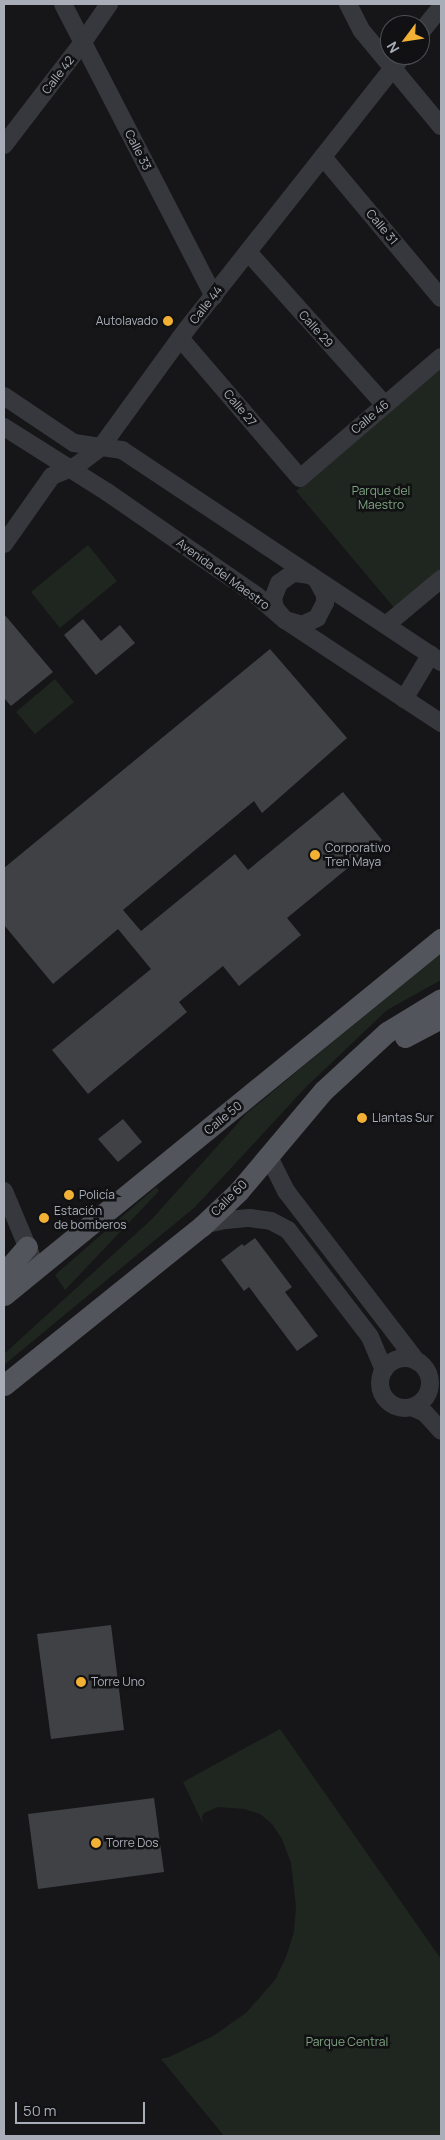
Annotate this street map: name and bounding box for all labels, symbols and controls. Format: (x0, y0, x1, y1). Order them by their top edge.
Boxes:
north arrow (380, 15, 430, 65)
text: N (382, 38, 403, 57)
street label: Calle 42 (39, 53, 77, 97)
street label: Calle 33 (122, 127, 154, 173)
street label: Calle 31 (363, 206, 401, 248)
street label: Calle 44 (187, 283, 225, 327)
street label: Calle 29 (296, 308, 336, 350)
place label: Autolavado (96, 314, 158, 328)
marker: Autolavado (162, 315, 174, 327)
street label: Calle 27 (221, 387, 259, 429)
street label: Calle 46 (348, 397, 392, 437)
park label: Parque del Maestro (352, 484, 410, 512)
street label: Avenida del Maestro (174, 535, 272, 613)
place label: Corporativo Tren Maya (325, 841, 391, 869)
marker: Corporativo Tren Maya (309, 849, 321, 861)
street label: Calle 50 (201, 1098, 245, 1138)
place label: Llantas Sur (372, 1111, 434, 1125)
marker: Llantas Sur (356, 1112, 368, 1124)
street label: Calle 60 (208, 1177, 250, 1219)
place label: Policía (79, 1188, 115, 1202)
marker: Policía (63, 1189, 75, 1201)
place label: Estación de bomberos (54, 1204, 127, 1232)
marker: Estación de bomberos (38, 1212, 50, 1224)
place label: Torre Uno (91, 1675, 145, 1689)
marker: Torre Uno (75, 1676, 87, 1688)
place label: Torre Dos (106, 1836, 159, 1850)
marker: Torre Dos (90, 1837, 102, 1849)
park label: Parque Central (306, 2035, 388, 2049)
scale bar (18, 2092, 148, 2124)
text: 50 m (23, 2100, 57, 2121)

